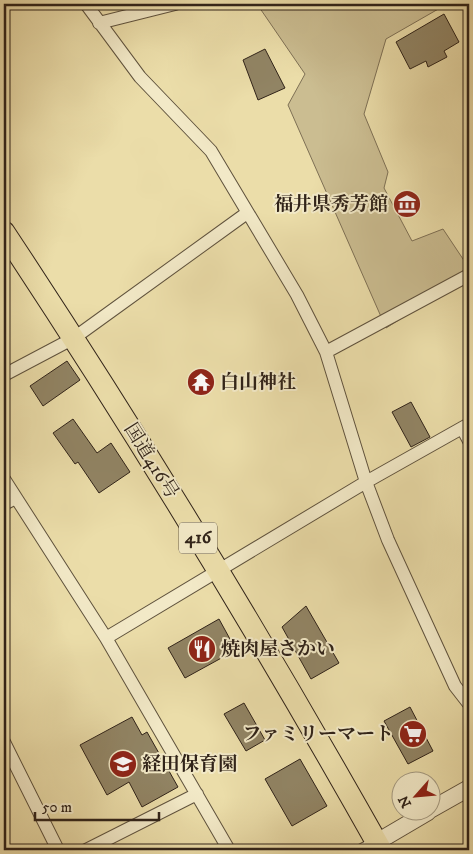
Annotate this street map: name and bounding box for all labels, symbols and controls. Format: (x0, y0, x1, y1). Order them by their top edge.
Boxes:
museum icon: 福井県秀芳館 (392, 189, 422, 219)
place label: 福井県秀芳館 (274, 193, 388, 216)
temple icon: 白山神社 (186, 367, 216, 397)
place label: 白山神社 (220, 371, 296, 394)
street label: 国道416号 (119, 419, 183, 503)
road number: 416 (179, 522, 217, 554)
restaurant icon: 焼肉屋さかい (187, 634, 217, 664)
place label: 焼肉屋さかい (221, 638, 335, 661)
supermarket icon: ファミリーマート (398, 719, 428, 749)
place label: ファミリーマート (242, 723, 394, 746)
school or university icon: 経田保育園 (108, 749, 138, 779)
place label: 経田保育園 (142, 753, 237, 776)
north arrow (390, 772, 440, 822)
scale bar (35, 789, 159, 821)
text: N (394, 792, 416, 811)
text: 50 m (42, 798, 72, 817)

